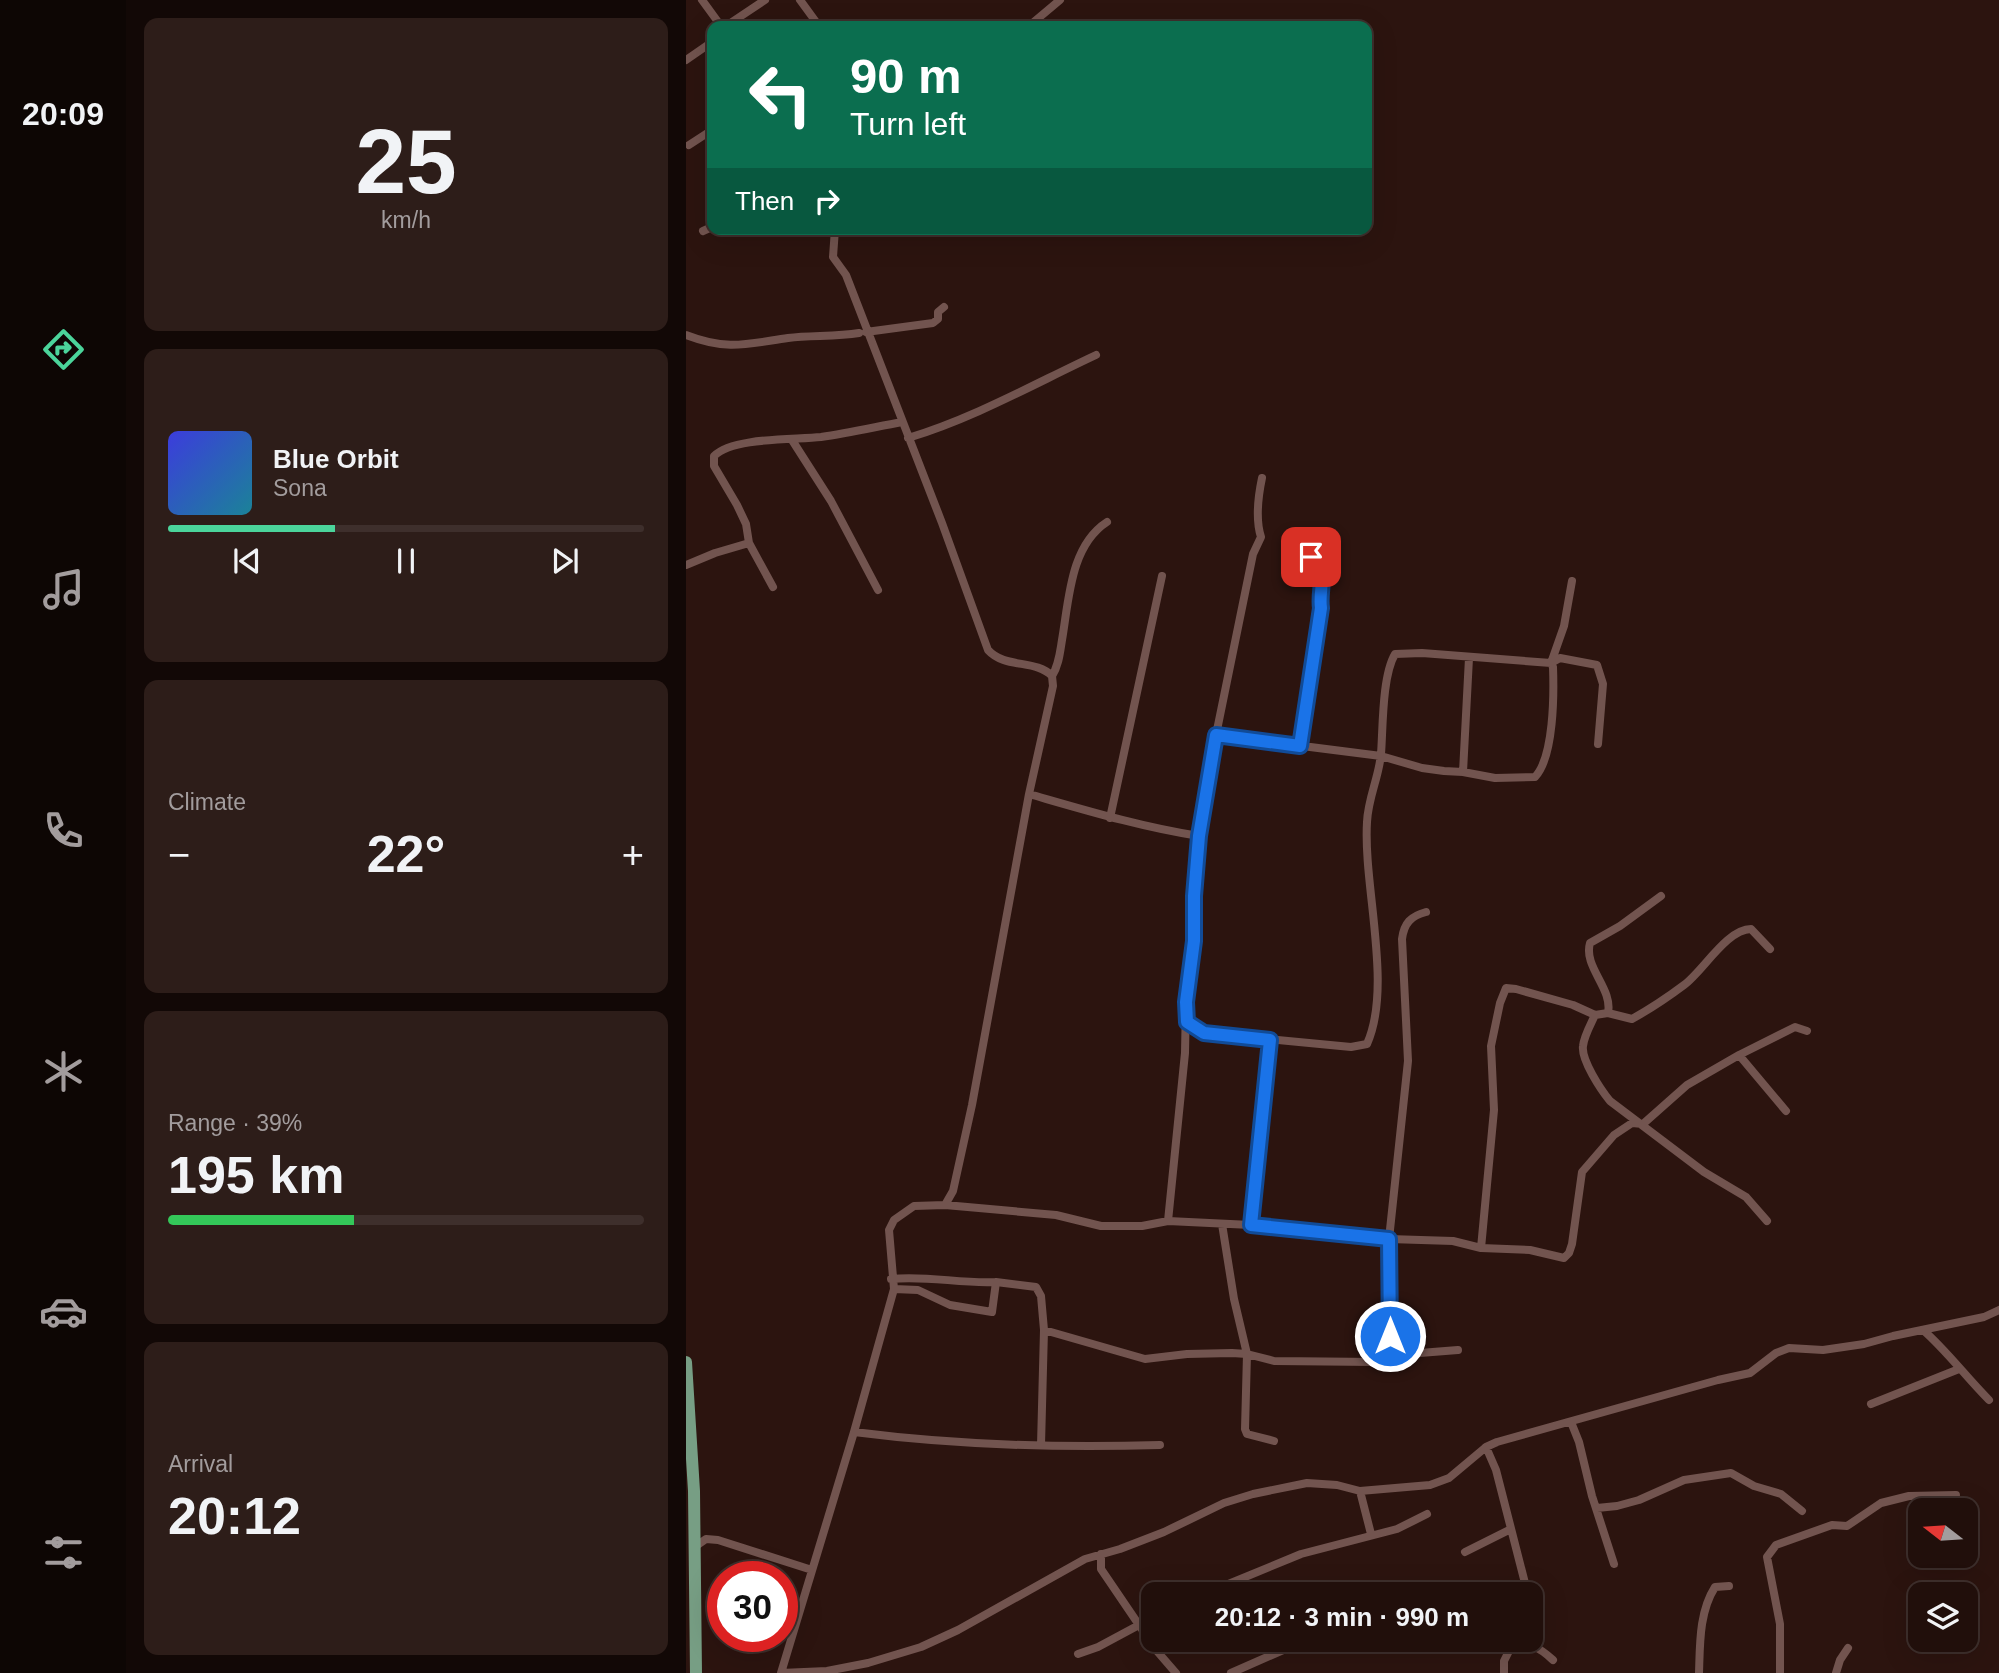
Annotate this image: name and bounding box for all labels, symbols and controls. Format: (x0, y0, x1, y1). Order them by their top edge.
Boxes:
icon: left (735, 49, 826, 140)
text: 90 m (850, 49, 962, 103)
text: 20:09 (22, 96, 104, 132)
text: Turn left (850, 106, 966, 142)
text: 25 (355, 111, 457, 212)
icon: right (808, 182, 846, 220)
text: Then (735, 186, 794, 216)
text: km/h (381, 207, 431, 233)
icon: directions (39, 325, 88, 374)
text: Blue Orbit (273, 444, 399, 474)
text: Sona (273, 475, 327, 501)
pin (1281, 527, 1341, 587)
icon: arrive (1292, 538, 1330, 576)
icon: previous (228, 542, 266, 580)
icon: pause (387, 542, 425, 580)
icon: next (546, 542, 584, 580)
icon: music (39, 565, 88, 614)
text: Climate (168, 789, 246, 815)
icon: phone (39, 806, 88, 855)
text: 22° (367, 825, 445, 883)
text: − (168, 834, 190, 876)
text: + (622, 834, 644, 876)
icon: climate (39, 1047, 88, 1096)
text: Range · 39% (168, 1110, 302, 1136)
text: 195 km (168, 1146, 344, 1204)
icon: car (39, 1287, 88, 1336)
position arrow (1353, 1299, 1427, 1373)
text: Arrival (168, 1451, 233, 1477)
text: 20:12 (168, 1487, 301, 1545)
north arrow (1908, 1498, 1978, 1568)
map controls (1908, 1498, 1978, 1652)
icon: filters (39, 1528, 88, 1577)
speed limit sign: 30 (707, 1561, 798, 1652)
button: layers (1908, 1582, 1978, 1652)
text: 20:12 · 3 min · 990 m (1215, 1602, 1469, 1632)

